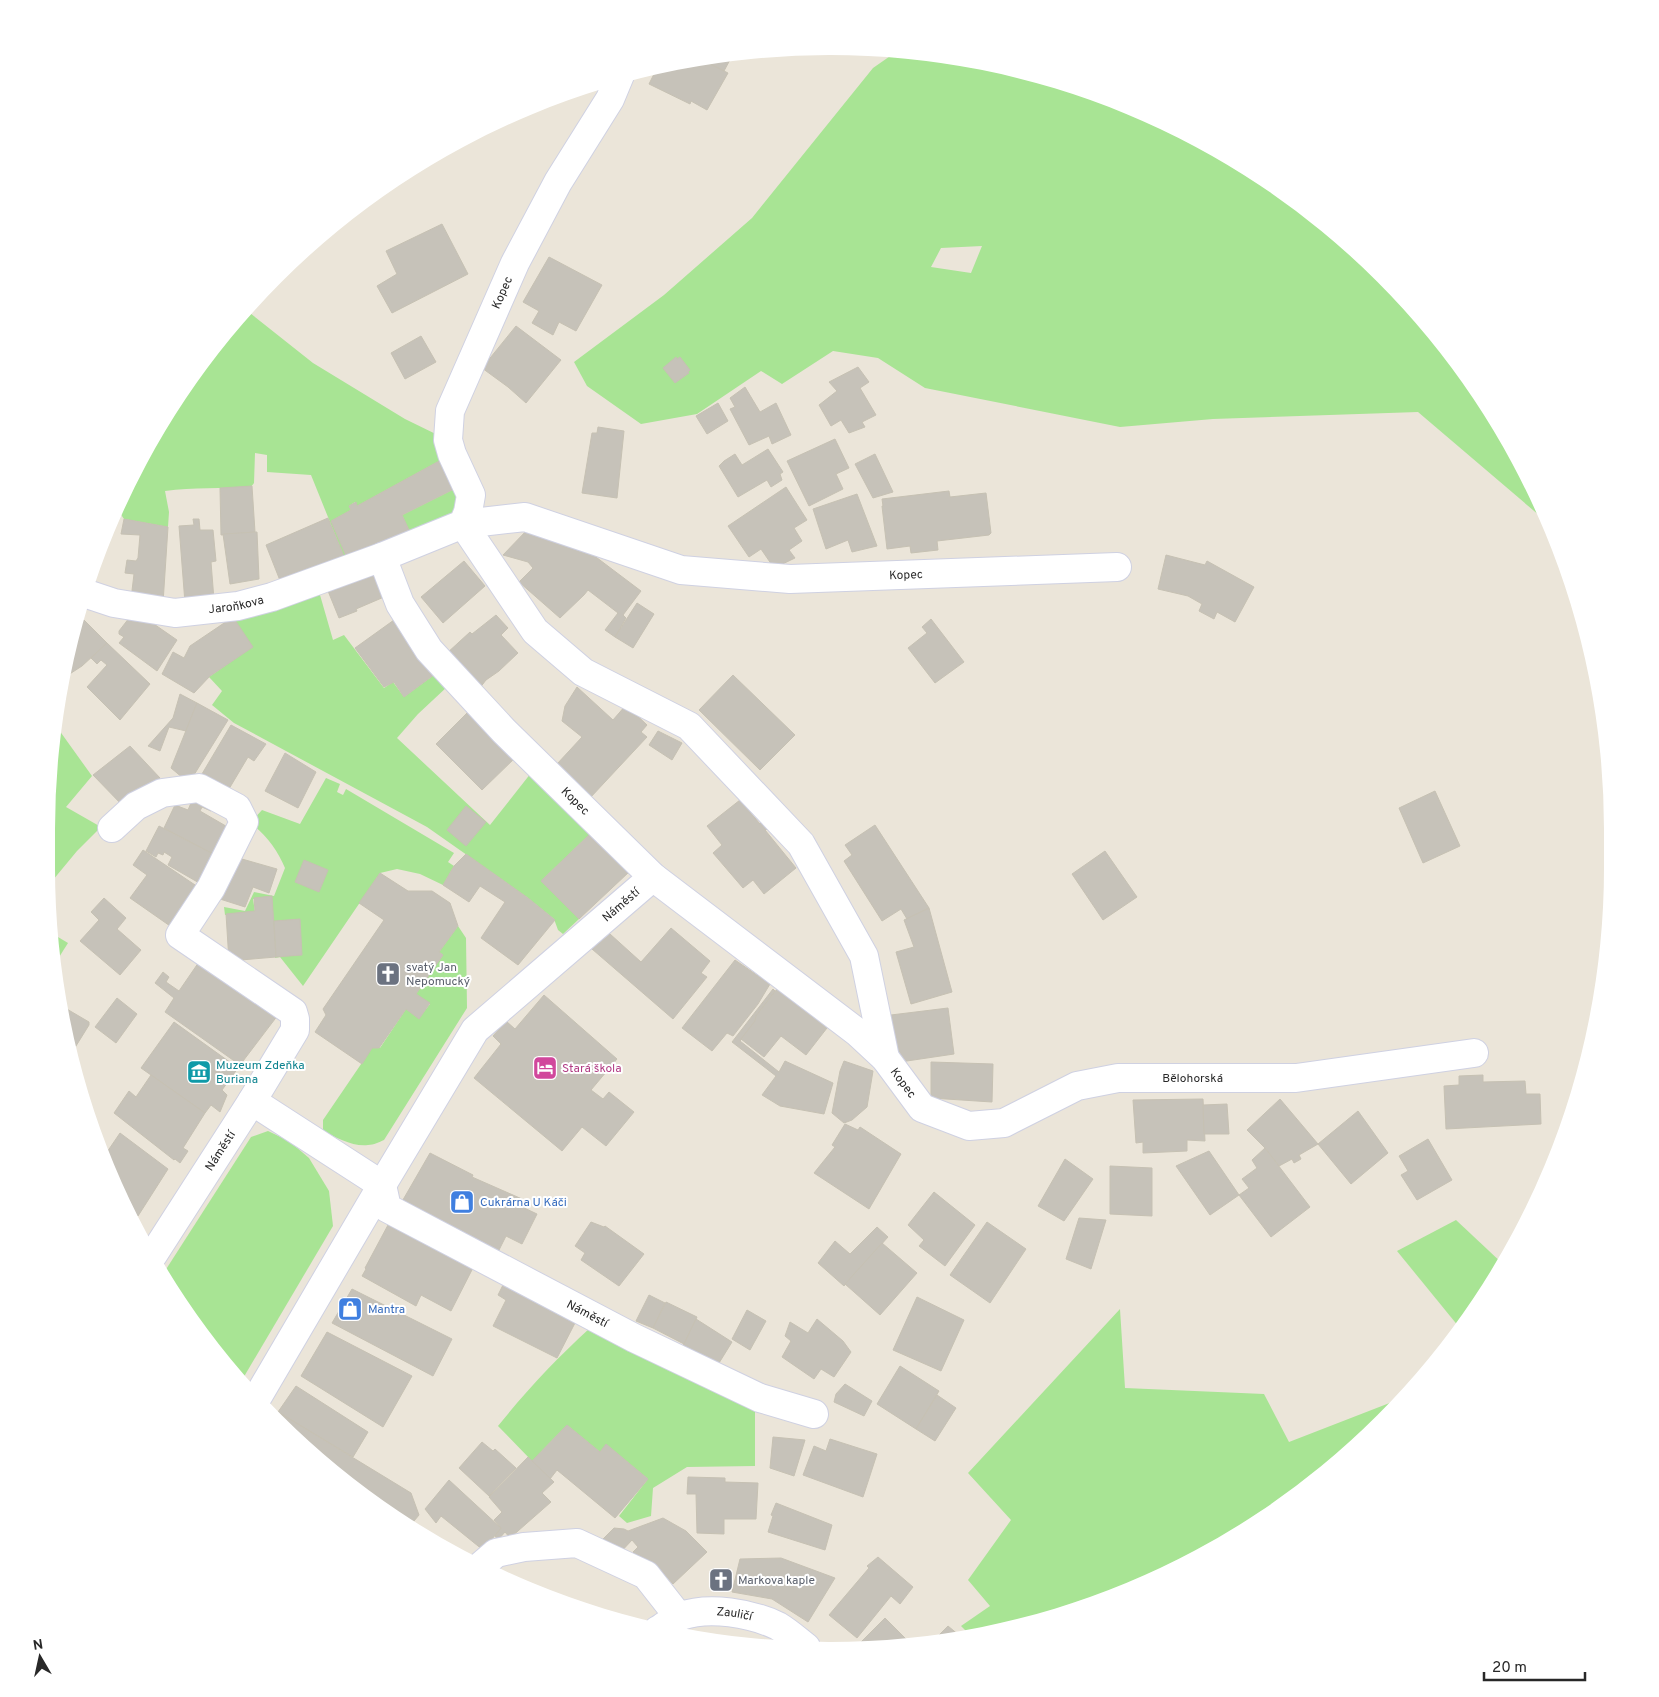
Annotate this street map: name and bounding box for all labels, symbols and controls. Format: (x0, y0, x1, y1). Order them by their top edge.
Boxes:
street label: Kopec (489, 274, 517, 312)
street label: Kopec (889, 567, 923, 584)
street label: Jaroňkova (208, 593, 266, 618)
street label: Kopec (557, 784, 592, 819)
street label: Náměstí (599, 884, 644, 926)
place label: svatý Jan Nepomucký (406, 960, 470, 990)
church icon: svatý Jan Nepomucký (375, 961, 401, 987)
hotel icon: Stará škola (532, 1055, 558, 1081)
place label: Muzeum Zdeňka Buriana (216, 1058, 305, 1088)
museum icon: Muzeum Zdeňka Buriana (186, 1059, 212, 1085)
place label: Stará škola (562, 1061, 622, 1077)
street label: Kopec (886, 1065, 919, 1102)
street label: Bělohorská (1162, 1071, 1223, 1087)
street label: Náměstí (202, 1127, 240, 1174)
shop icon: Cukrárna U Káči (449, 1189, 475, 1215)
place label: Cukrárna U Káči (480, 1195, 567, 1211)
shop icon: Mantra (337, 1296, 363, 1322)
street label: Náměstí (564, 1297, 611, 1332)
place label: Mantra (368, 1302, 405, 1318)
church icon: Markova kaple (708, 1567, 734, 1593)
place label: Markova kaple (738, 1573, 815, 1589)
street label: Zauličí (716, 1604, 755, 1626)
north arrow (15, 1632, 65, 1682)
text: N (32, 1636, 45, 1655)
scale bar (1484, 1650, 1585, 1682)
text: 20 m (1492, 1659, 1527, 1678)

